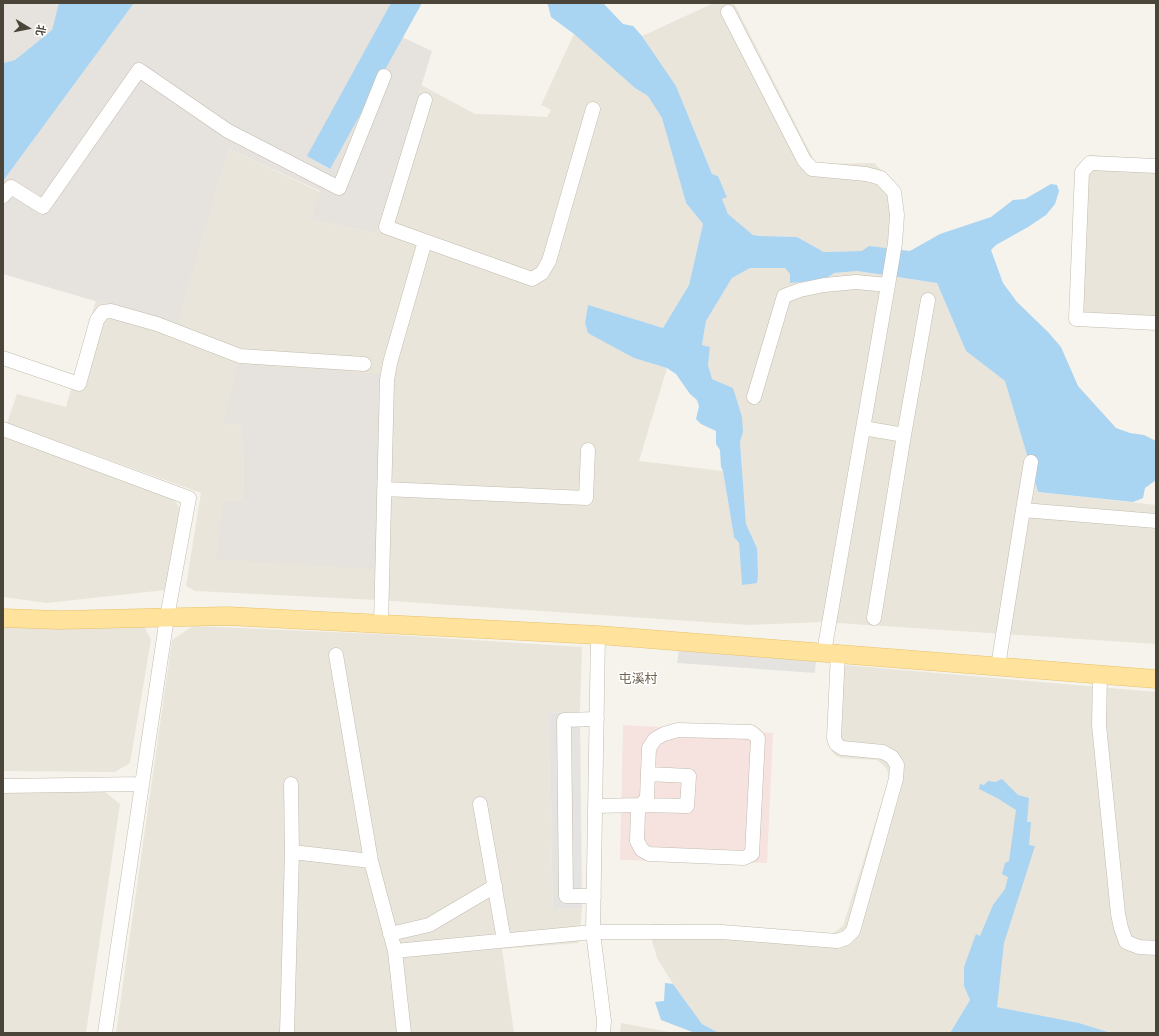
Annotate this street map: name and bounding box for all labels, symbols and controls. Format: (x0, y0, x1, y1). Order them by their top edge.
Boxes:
north arrow (8, 8, 48, 48)
text: 北 (33, 24, 48, 37)
district label: 屯溪村 (619, 672, 657, 688)

